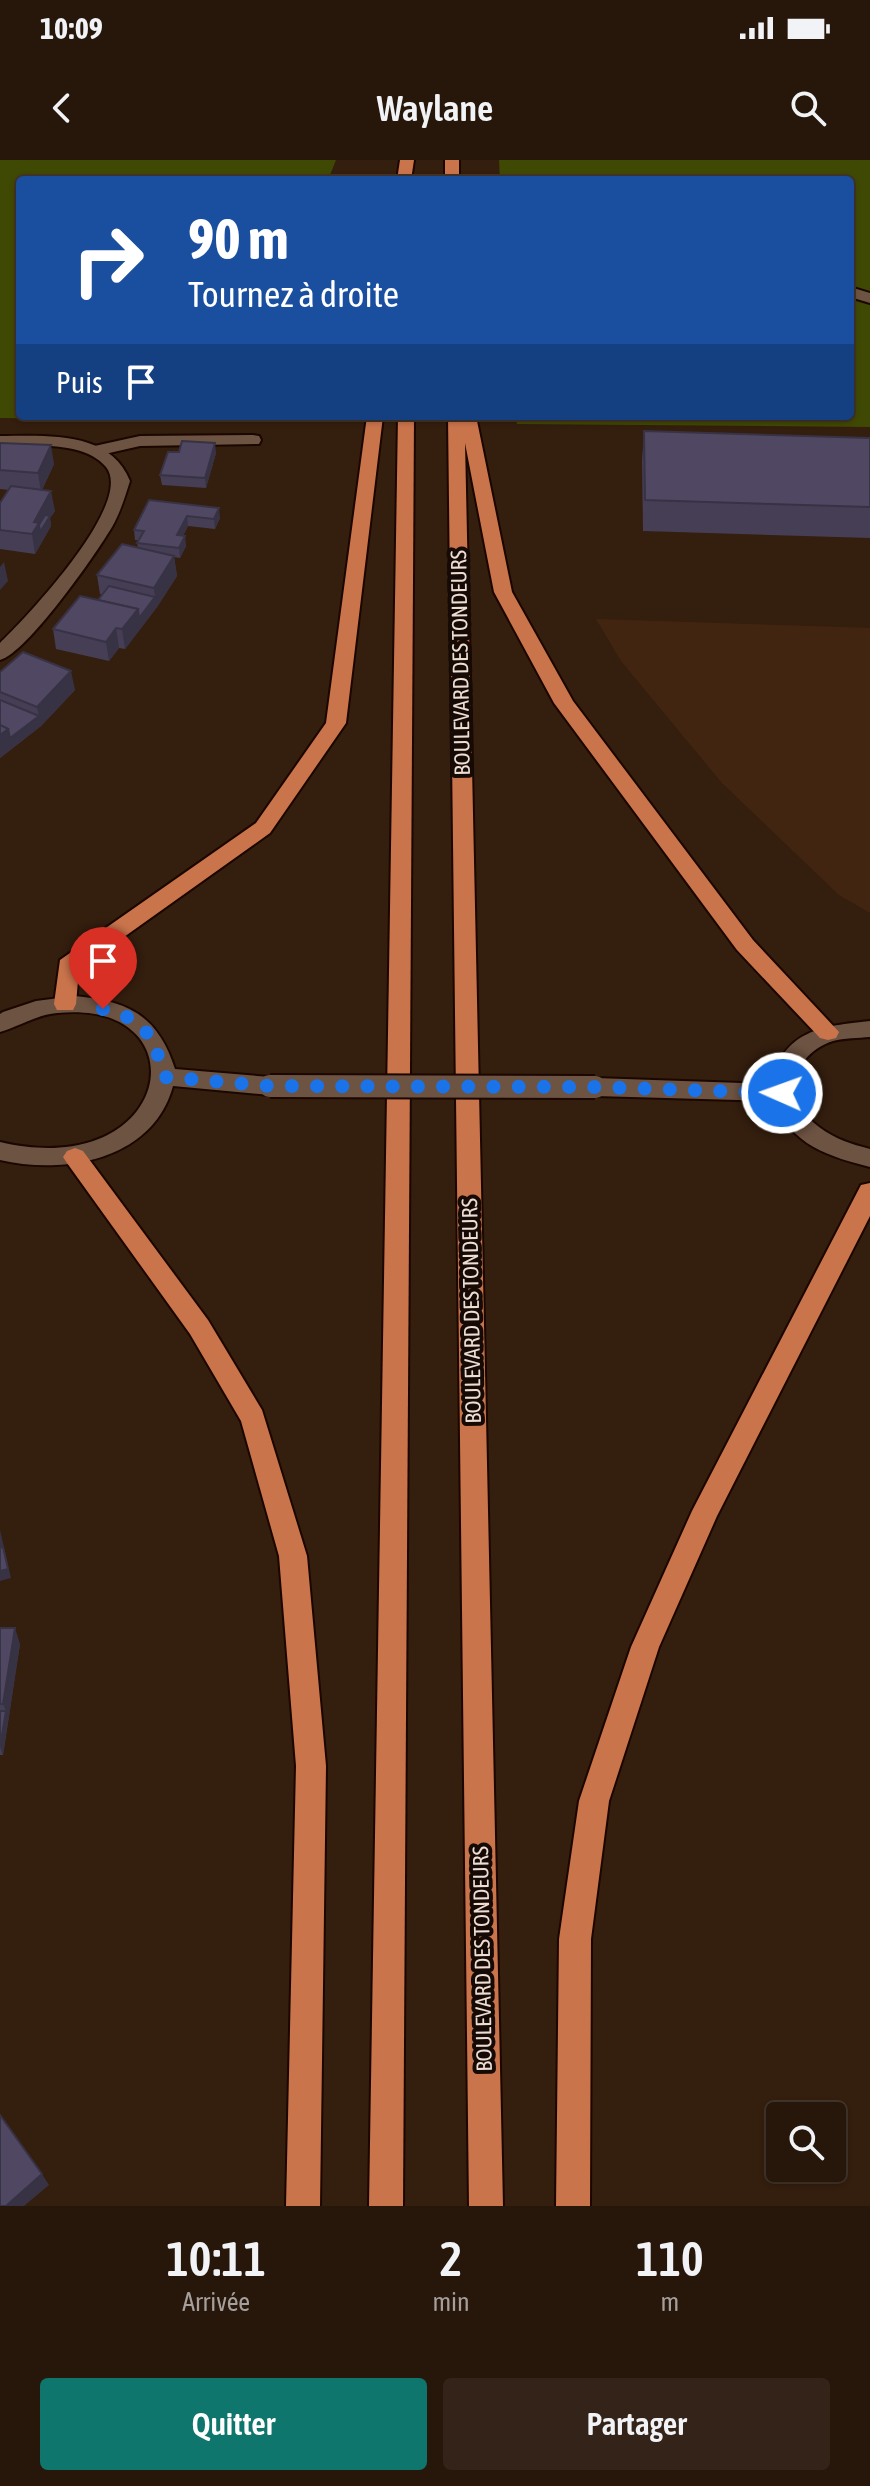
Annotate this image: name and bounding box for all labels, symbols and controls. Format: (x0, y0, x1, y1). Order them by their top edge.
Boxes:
text: 10:09 (40, 11, 103, 45)
icon: back (40, 86, 84, 130)
icon: search (786, 86, 830, 130)
text: Waylane (377, 87, 493, 129)
text: 90 m (188, 207, 289, 271)
icon: right (56, 208, 160, 312)
text: Tournez à droite (188, 273, 399, 315)
icon: arrive (119, 360, 163, 404)
text: Puis (56, 365, 103, 399)
street label: BOULEVARD DES TONDEURS (445, 550, 475, 776)
pin (69, 927, 137, 1009)
icon: arrive (81, 939, 125, 983)
position arrow (740, 1051, 824, 1135)
street label: BOULEVARD DES TONDEURS (456, 1198, 486, 1424)
street label: BOULEVARD DES TONDEURS (467, 1846, 497, 2072)
map controls (766, 2102, 846, 2182)
button: search (766, 2102, 846, 2182)
text: 10:11 (166, 2231, 266, 2286)
text: 2 (440, 2231, 462, 2286)
text: 110 (636, 2231, 704, 2286)
text: Arrivée (182, 2287, 250, 2317)
text: min (432, 2287, 470, 2317)
text: m (660, 2287, 679, 2317)
button: Quitter (40, 2378, 427, 2470)
button: Partager (443, 2378, 830, 2470)

